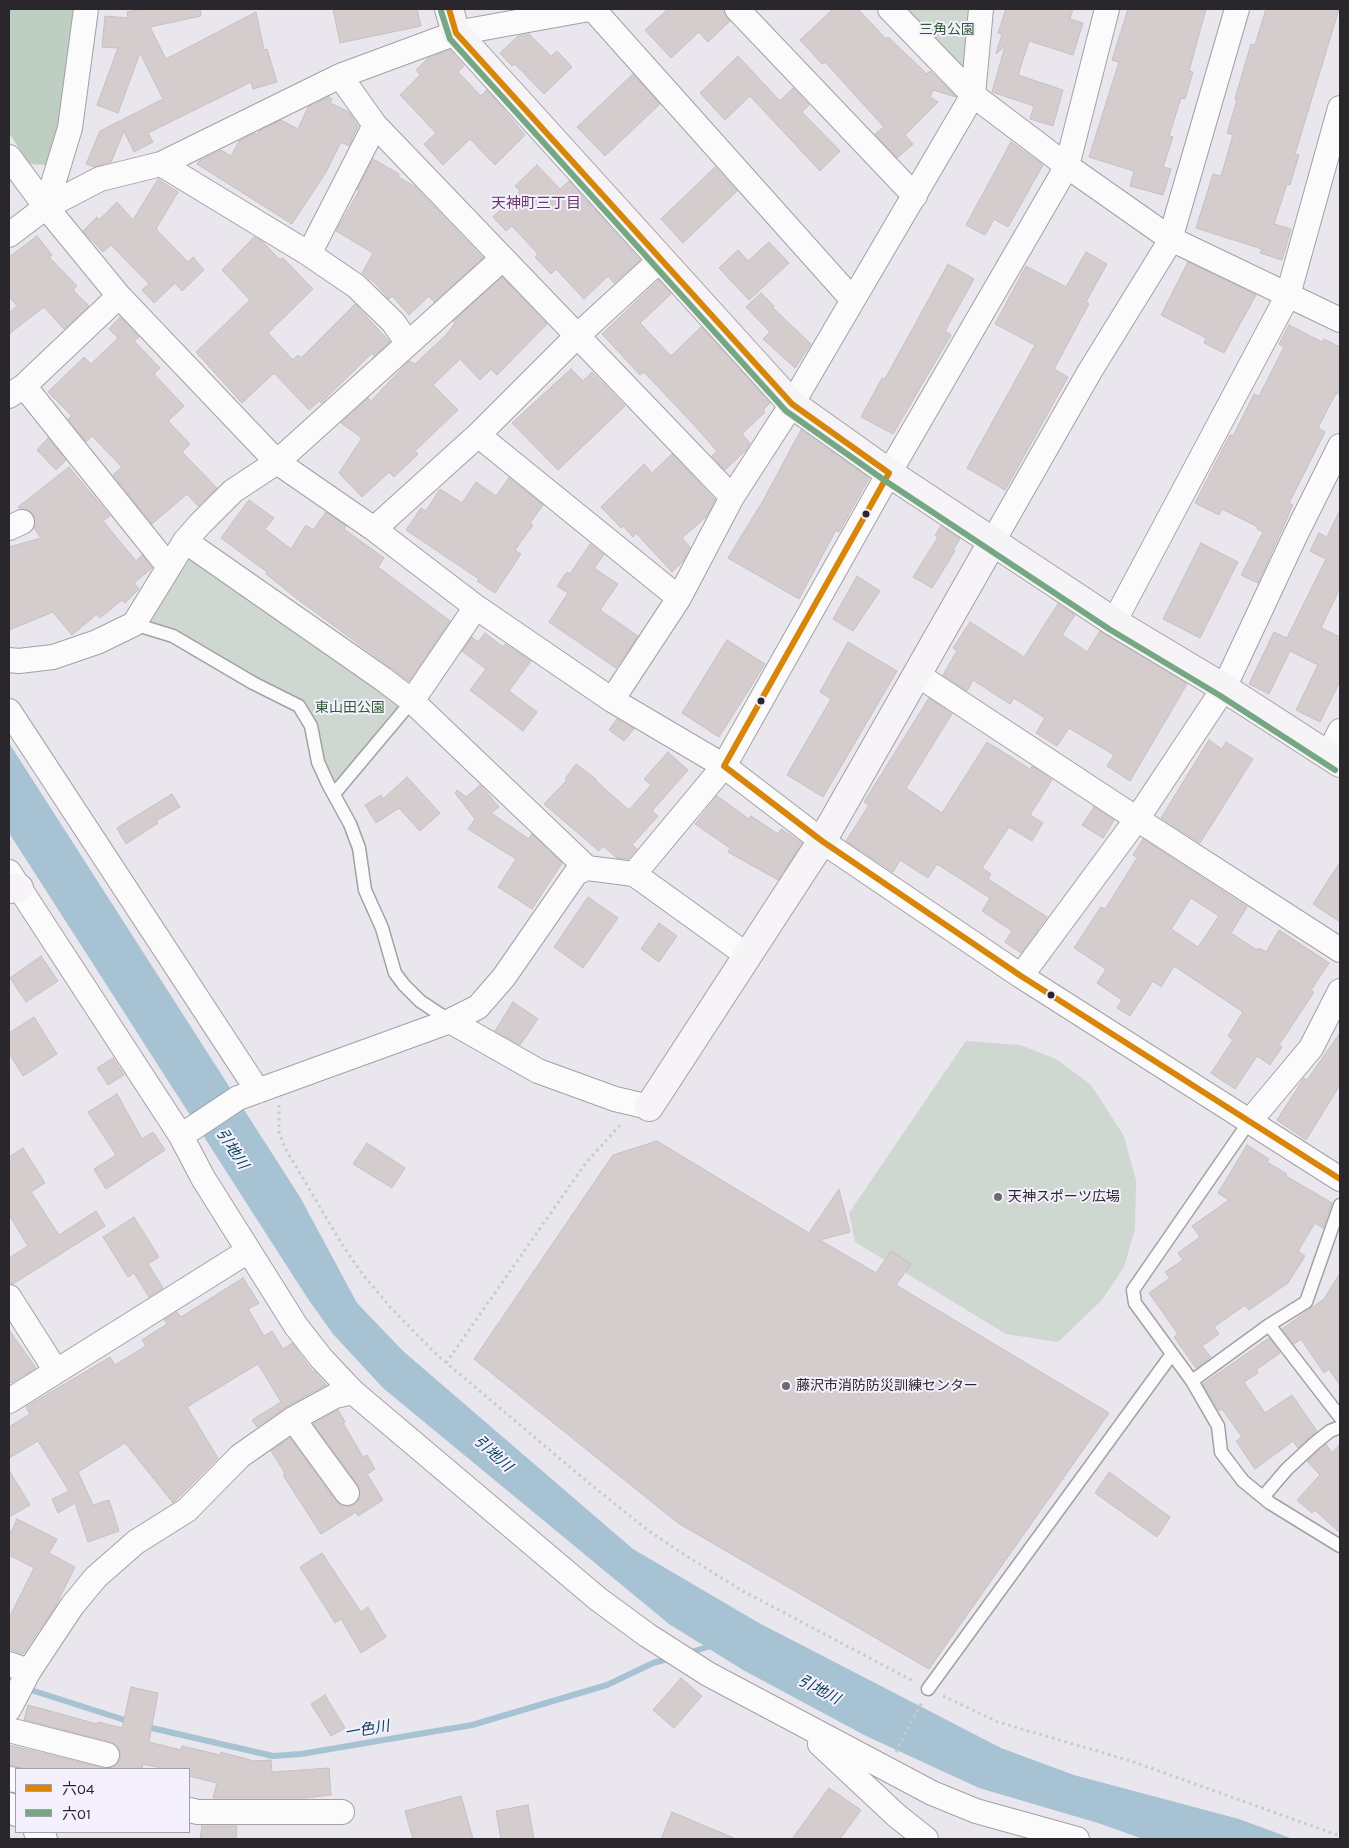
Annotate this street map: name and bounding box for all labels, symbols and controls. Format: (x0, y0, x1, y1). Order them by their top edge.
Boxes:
park label: 三角公園 (919, 22, 975, 38)
district label: 天神町三丁目 (491, 195, 581, 213)
unlabelled marker (861, 509, 871, 519)
unlabelled marker (756, 696, 766, 706)
park label: 東山田公園 (315, 700, 385, 716)
unlabelled marker (1046, 990, 1056, 1000)
water label: 引地川 (212, 1125, 252, 1173)
place label: 天神スポーツ広場 (1008, 1189, 1120, 1205)
marker: 天神スポーツ広場 (992, 1191, 1004, 1203)
place label: 藤沢市消防防災訓練センター (796, 1378, 978, 1394)
marker: 藤沢市消防防災訓練センター (780, 1380, 792, 1392)
water label: 引地川 (470, 1432, 516, 1476)
water label: 引地川 (795, 1671, 843, 1709)
water label: 一色川 (343, 1717, 391, 1743)
legend (15, 1768, 190, 1833)
text: 六04 (62, 1780, 94, 1798)
text: 六01 (62, 1805, 91, 1823)

